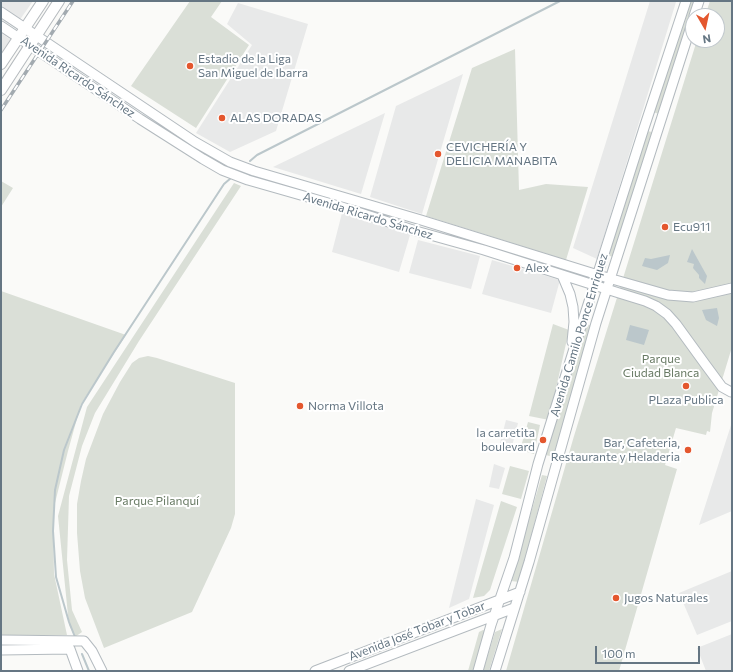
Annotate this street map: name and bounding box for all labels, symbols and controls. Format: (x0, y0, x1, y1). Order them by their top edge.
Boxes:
north arrow (685, 8, 725, 48)
text: N (702, 32, 712, 46)
street label: Avenida Ricardo Sánchez (18, 33, 138, 121)
place label: Estadio de la Liga San Miguel de Ibarra (198, 52, 308, 80)
marker: Estadio de la Liga San Miguel de Ibarra (185, 61, 195, 71)
place label: ALAS DORADAS (230, 111, 322, 125)
marker: ALAS DORADAS (217, 113, 227, 123)
place label: CEVICHERÍA Y DELICIA MANABITA (446, 140, 557, 168)
marker: CEVICHERÍA Y DELICIA MANABITA (433, 149, 443, 159)
street label: Avenida Ricardo Sánchez (301, 189, 435, 243)
place label: Ecu911 (673, 220, 710, 234)
marker: Ecu911 (660, 222, 670, 232)
street label: Avenida Camilo Ponce Enriquez (547, 252, 611, 418)
place label: Alex (525, 261, 549, 275)
marker: Alex (512, 263, 522, 273)
park label: Parque Ciudad Blanca (623, 352, 699, 380)
marker: PLaza Publica (681, 381, 691, 391)
place label: PLaza Publica (649, 393, 723, 407)
place label: Norma Villota (308, 399, 384, 413)
marker: Norma Villota (295, 401, 305, 411)
place label: la carretita boulevard (476, 426, 535, 454)
marker: la carretita boulevard (538, 435, 548, 445)
place label: Bar, Cafeteria, Restaurante y Heladeria (551, 436, 680, 464)
marker: Bar, Cafeteria, Restaurante y Heladeria (683, 445, 693, 455)
park label: Parque Pilanquí (115, 494, 199, 508)
place label: Jugos Naturales (624, 591, 708, 605)
marker: Jugos Naturales (611, 593, 621, 603)
street label: Avenida José Tobar y Tobar (347, 598, 487, 664)
scale bar (597, 638, 702, 664)
text: 100 m (602, 646, 636, 660)

